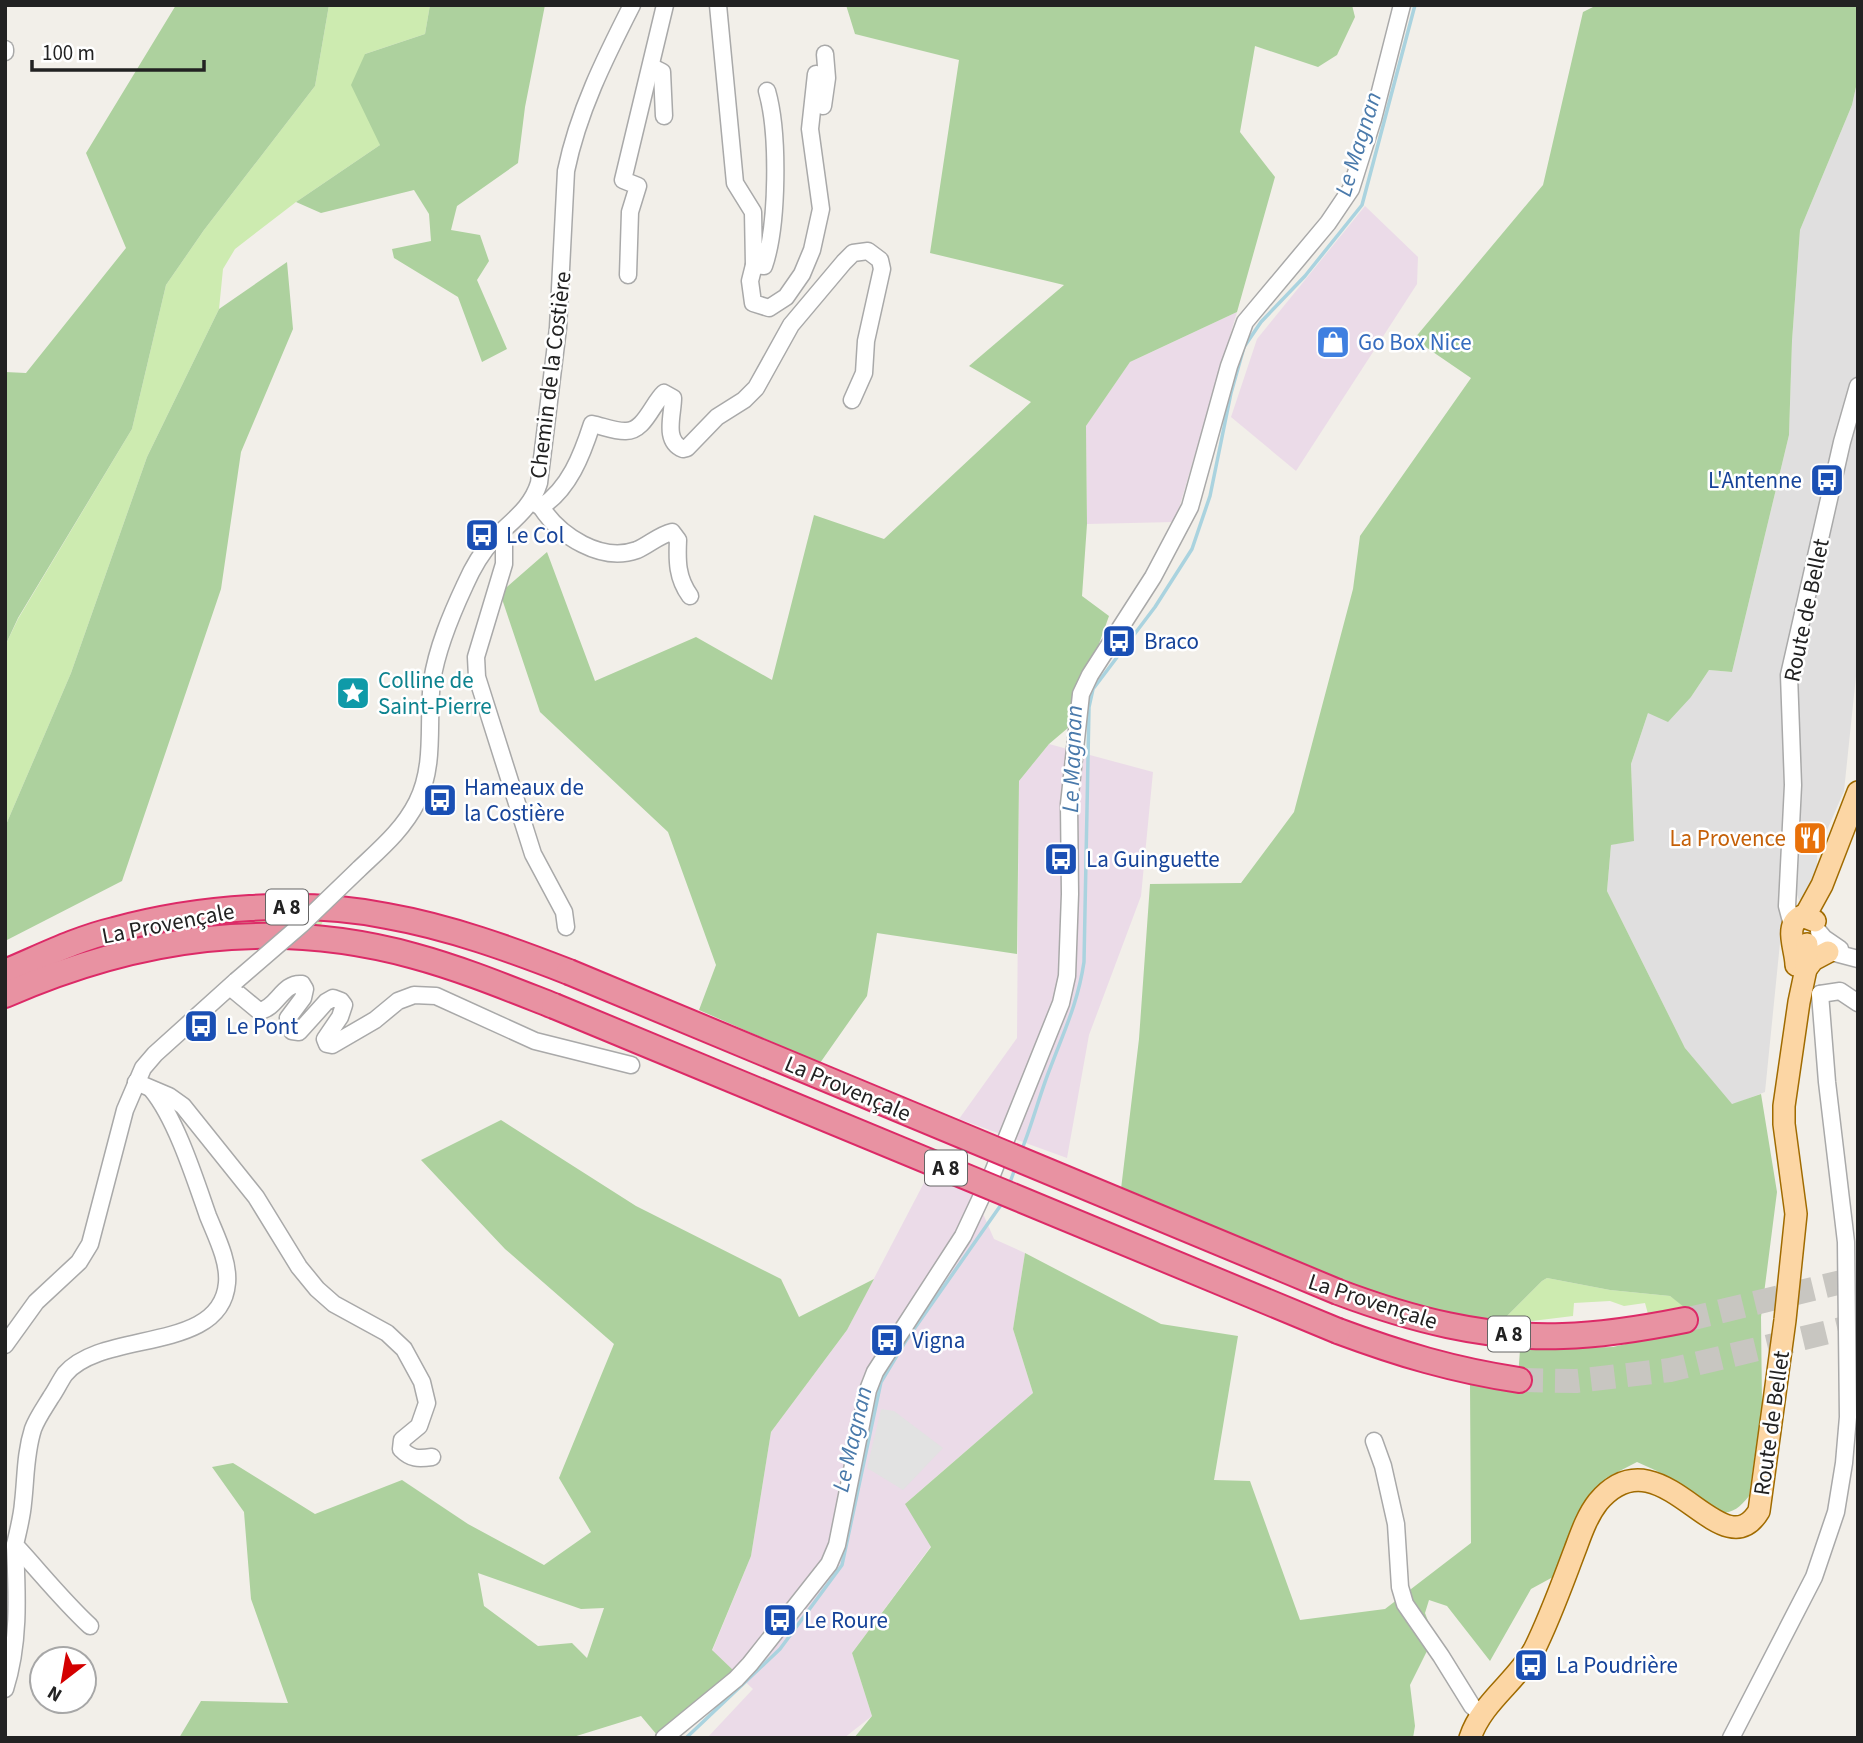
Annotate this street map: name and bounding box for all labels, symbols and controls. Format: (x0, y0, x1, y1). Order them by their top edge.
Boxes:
scale bar (32, 28, 203, 72)
text: 100 m (42, 38, 95, 68)
water label: Le Magnan (1326, 88, 1391, 201)
street label: Chemin de la Costière (521, 270, 580, 481)
shop icon: Go Box Nice (1314, 323, 1352, 361)
place label: Go Box Nice (1358, 326, 1472, 359)
bus stop icon: L'Antenne (1808, 461, 1846, 499)
place label: L'Antenne (1708, 464, 1802, 497)
bus stop icon: Le Col (463, 516, 501, 554)
place label: Le Col (506, 519, 564, 552)
street label: Route de Bellet (1775, 535, 1838, 685)
bus stop icon: Braco (1100, 622, 1138, 660)
place label: Braco (1144, 625, 1199, 658)
place label: Colline de Saint-Pierre (378, 664, 492, 723)
place icon: Colline de Saint-Pierre (334, 674, 372, 712)
water label: Le Magnan (1053, 705, 1092, 813)
place label: Hameaux de la Costière (464, 771, 584, 830)
bus stop icon: Hameaux de la Costière (421, 781, 459, 819)
restaurant icon: La Provence (1791, 819, 1829, 857)
place label: La Provence (1669, 822, 1786, 855)
bus stop icon: La Guinguette (1042, 840, 1080, 878)
place label: La Guinguette (1086, 843, 1220, 876)
road number: A 8 (266, 890, 308, 925)
street label: La Provençale (99, 894, 237, 953)
bus stop icon: Le Pont (182, 1007, 220, 1045)
place label: Le Pont (226, 1010, 298, 1043)
street label: La Provençale (780, 1047, 916, 1130)
road number: A 8 (925, 1150, 967, 1186)
street label: La Provençale (1304, 1265, 1442, 1338)
road number: A 8 (1488, 1316, 1530, 1352)
bus stop icon: Vigna (868, 1321, 906, 1359)
place label: Vigna (912, 1324, 965, 1357)
street label: Route de Bellet (1745, 1348, 1798, 1498)
water label: Le Magnan (823, 1383, 882, 1495)
bus stop icon: Le Roure (761, 1601, 799, 1639)
place label: Le Roure (804, 1604, 888, 1637)
north arrow (28, 1645, 98, 1715)
bus stop icon: La Poudrière (1512, 1646, 1550, 1684)
place label: La Poudrière (1556, 1649, 1678, 1682)
text: N (43, 1678, 67, 1708)

